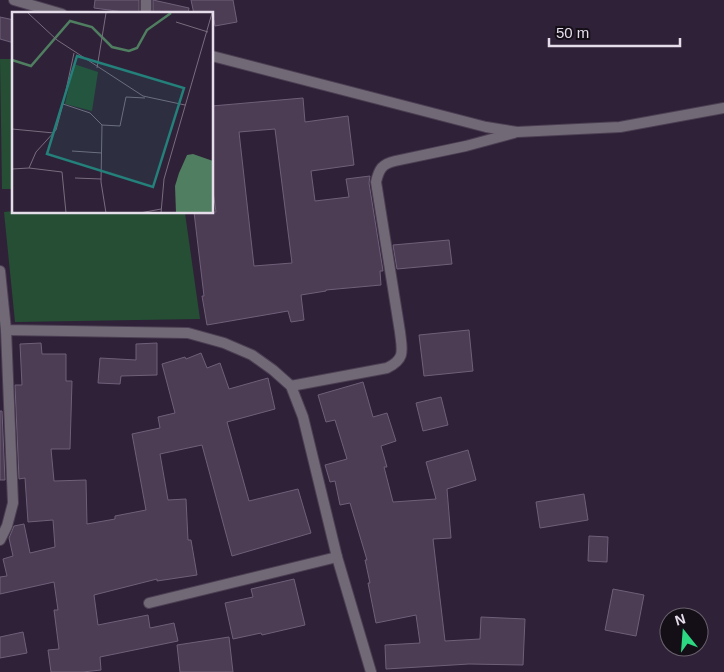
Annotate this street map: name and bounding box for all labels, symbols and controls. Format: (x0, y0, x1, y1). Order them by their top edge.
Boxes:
inset map (12, 12, 214, 214)
scale bar (549, 15, 680, 47)
text: 50 m (556, 24, 589, 41)
north arrow (659, 607, 709, 657)
text: N (673, 610, 687, 629)

